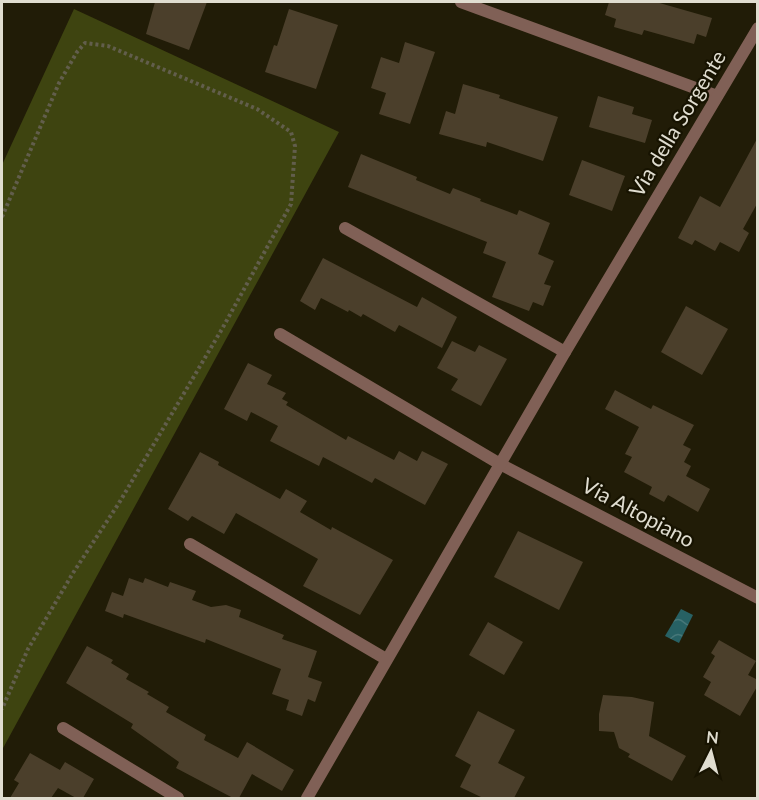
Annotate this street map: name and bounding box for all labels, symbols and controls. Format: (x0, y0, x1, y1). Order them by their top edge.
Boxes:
street label: Via della Sorgente (623, 46, 730, 201)
street label: Via Altopiano (578, 472, 699, 552)
north arrow (681, 722, 741, 782)
text: N (705, 726, 720, 747)

